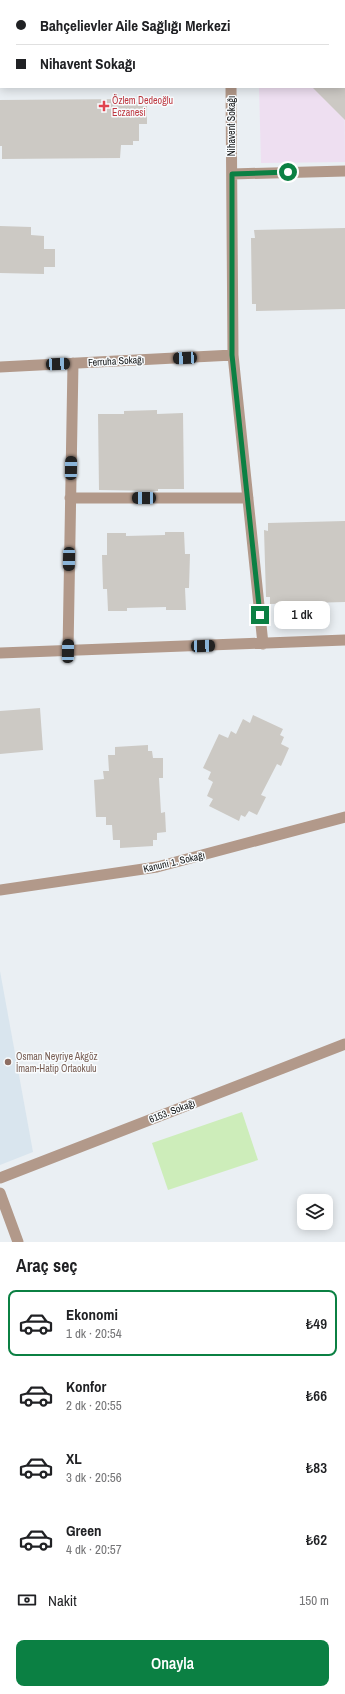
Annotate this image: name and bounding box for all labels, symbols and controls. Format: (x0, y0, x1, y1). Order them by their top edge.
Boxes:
text: Bahçelievler Aile Sağlığı Merkezi (40, 15, 230, 36)
text: Nihavent Sokağı (40, 53, 136, 74)
place label: Özlem Dedeoğlu Eczanesi (112, 94, 173, 119)
street label: Nihavent Sokağı (225, 96, 238, 156)
marker: Özlem Dedeoğlu Eczanesi (99, 101, 109, 111)
route start (279, 163, 297, 181)
car (173, 351, 197, 365)
street label: Ferruha Sokağı (88, 353, 144, 369)
car (46, 357, 70, 371)
car (65, 456, 77, 480)
car (132, 492, 156, 504)
car (63, 547, 75, 571)
callout: 1 dk (274, 601, 330, 629)
route end (251, 606, 269, 624)
text: 1 dk (292, 606, 312, 623)
car (62, 639, 74, 663)
car (191, 640, 215, 652)
street label: Kanuni 1. Sokağı (142, 849, 206, 875)
place label: Osman Neyriye Akgöz İmam-Hatip Ortaokulu (16, 1050, 98, 1075)
marker: Osman Neyriye Akgöz İmam-Hatip Ortaokulu (3, 1057, 13, 1067)
street label: 6153. Sokağı (147, 1096, 197, 1126)
map controls (297, 1194, 333, 1230)
button: layers (297, 1194, 333, 1230)
text: Araç seç (16, 1253, 78, 1278)
text: Ekonomi (66, 1304, 118, 1325)
icon: car (18, 1305, 54, 1341)
text: ₺49 (306, 1313, 327, 1334)
text: 1 dk · 20:54 (66, 1325, 122, 1342)
text: Konfor (66, 1376, 106, 1397)
icon: car (18, 1377, 54, 1413)
text: ₺66 (306, 1385, 327, 1406)
text: 2 dk · 20:55 (66, 1397, 122, 1414)
text: XL (66, 1448, 82, 1469)
icon: car (18, 1449, 54, 1485)
text: ₺83 (306, 1457, 327, 1478)
text: 3 dk · 20:56 (66, 1469, 122, 1486)
text: Green (66, 1520, 102, 1541)
icon: car (18, 1521, 54, 1557)
text: ₺62 (306, 1529, 327, 1550)
text: 4 dk · 20:57 (66, 1541, 122, 1558)
icon: cash (16, 1589, 38, 1611)
text: Nakit (48, 1590, 77, 1611)
text: 150 m (299, 1592, 329, 1609)
button: Onayla (16, 1640, 329, 1686)

